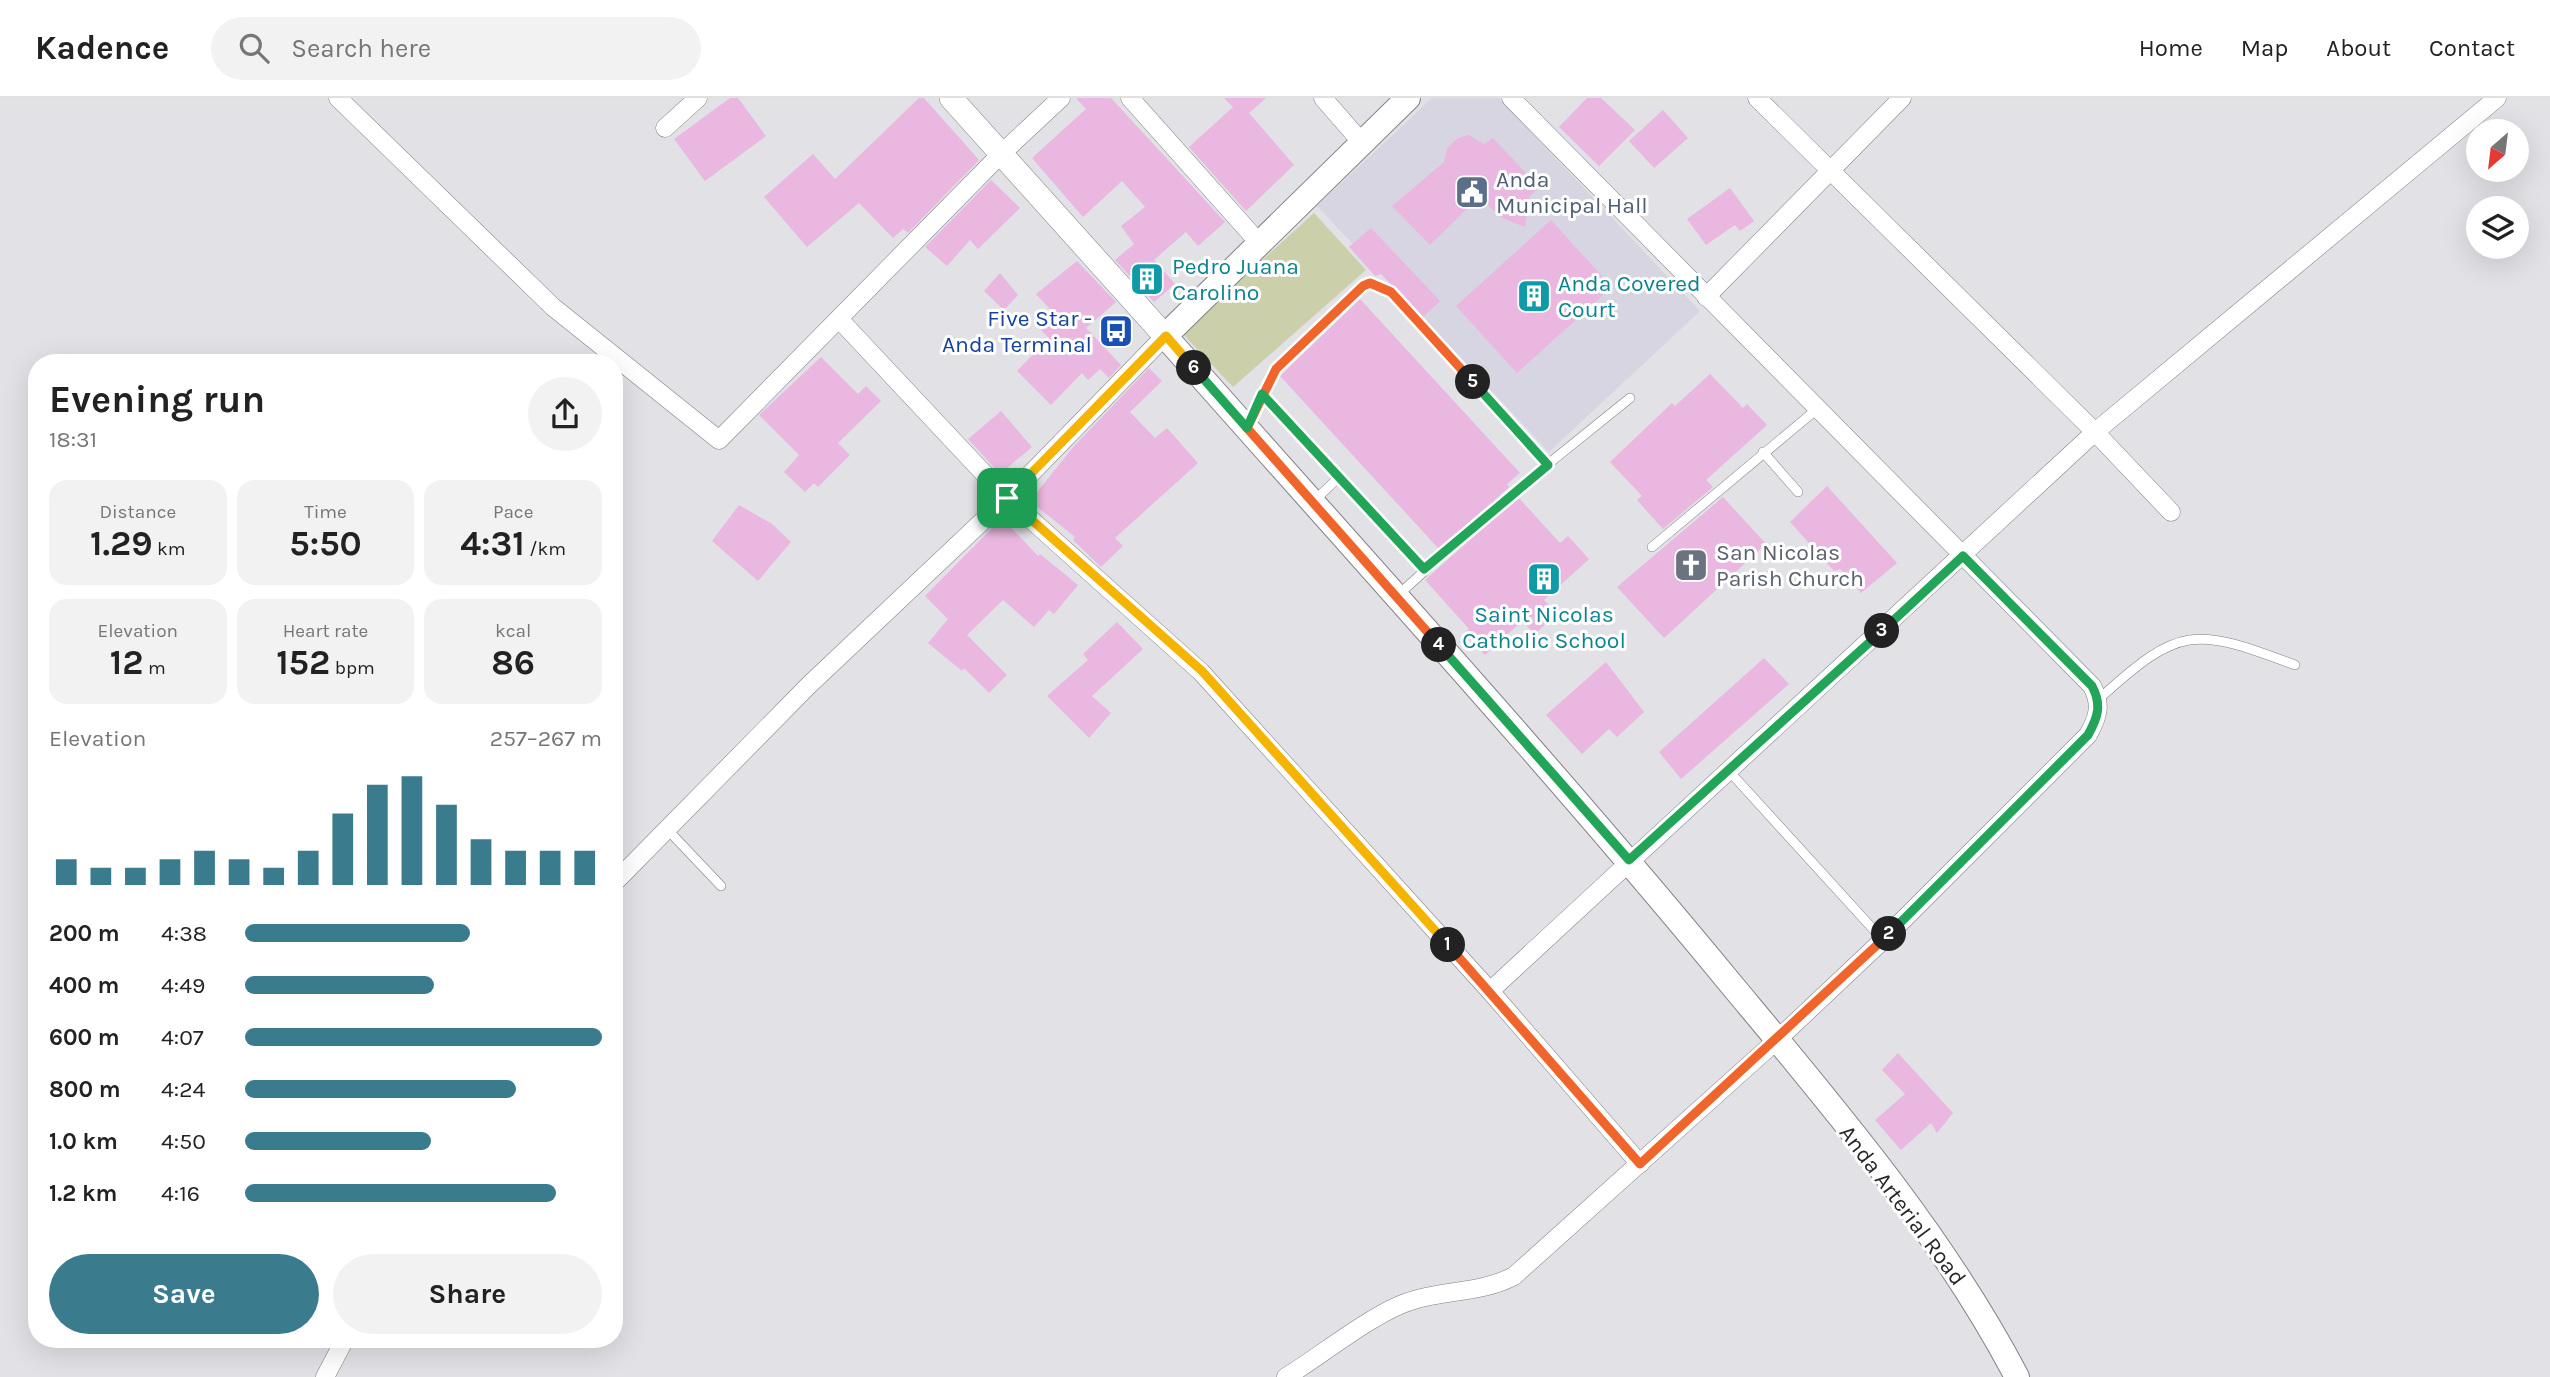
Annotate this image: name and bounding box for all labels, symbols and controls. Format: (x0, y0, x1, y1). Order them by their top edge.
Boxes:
search box (211, 17, 701, 80)
text: Kadence (35, 29, 169, 67)
icon: search (235, 29, 273, 67)
text: Search here (291, 33, 431, 64)
text: Home (2139, 34, 2203, 62)
text: Map (2241, 34, 2288, 62)
text: About (2326, 34, 2391, 62)
text: Contact (2429, 34, 2515, 62)
north arrow (2466, 119, 2529, 182)
map controls (2466, 119, 2529, 259)
place label: Anda Municipal Hall (1496, 166, 1648, 219)
public building icon: Anda Municipal Hall (1453, 173, 1491, 211)
button: layers (2466, 196, 2529, 259)
place label: Pedro Juana Carolino (1172, 253, 1299, 306)
building icon: Pedro Juana Carolino (1128, 260, 1166, 298)
place label: Anda Covered Court (1558, 270, 1701, 323)
building icon: Anda Covered Court (1515, 277, 1553, 315)
place label: Five Star - Anda Terminal (942, 305, 1092, 358)
bus stop icon: Five Star - Anda Terminal (1097, 312, 1135, 350)
pin: 6 (1176, 350, 1212, 386)
text: 6 (1188, 356, 1199, 378)
pin: 5 (1456, 364, 1490, 400)
text: 5 (1467, 370, 1478, 392)
text: Evening run (49, 377, 265, 422)
button: share (528, 377, 602, 451)
text: 18:31 (49, 426, 97, 453)
pin (977, 468, 1037, 528)
icon: arrive (988, 479, 1026, 517)
text: Distance (99, 501, 176, 523)
text: Time (304, 501, 347, 523)
text: Pace (493, 501, 533, 523)
text: 1.29 (90, 523, 153, 564)
text: 5:50 (289, 523, 362, 564)
text: 4:31 (460, 523, 525, 564)
text: km (153, 538, 186, 560)
text: /km (525, 538, 566, 560)
place label: San Nicolas Parish Church (1716, 539, 1864, 592)
church icon: San Nicolas Parish Church (1672, 546, 1710, 584)
building icon: Saint Nicolas Catholic School (1525, 560, 1563, 598)
place label: Saint Nicolas Catholic School (1462, 601, 1626, 654)
pin: 3 (1864, 614, 1899, 648)
text: 3 (1876, 619, 1887, 641)
text: Elevation (98, 620, 178, 642)
text: Heart rate (283, 620, 368, 642)
text: kcal (495, 620, 531, 642)
pin: 4 (1422, 628, 1456, 662)
text: 4 (1433, 633, 1444, 655)
text: 12 (110, 642, 144, 683)
text: 152 (276, 642, 330, 683)
text: 86 (491, 642, 535, 683)
text: m (144, 657, 166, 679)
text: bpm (330, 657, 375, 679)
text: Elevation (49, 725, 146, 752)
text: 257–267 m (490, 725, 602, 752)
pin: 2 (1871, 916, 1906, 952)
text: 200 m (49, 920, 120, 947)
text: 4:38 (161, 920, 207, 947)
text: 2 (1883, 922, 1894, 944)
pin: 1 (1430, 928, 1466, 962)
text: 1 (1444, 933, 1451, 955)
text: 400 m (49, 972, 119, 999)
text: 4:49 (161, 972, 205, 999)
text: 600 m (49, 1024, 120, 1051)
text: 4:07 (161, 1024, 204, 1051)
text: 800 m (49, 1076, 121, 1103)
text: 4:24 (161, 1076, 205, 1103)
street label: Anda Arterial Road (1834, 1120, 1972, 1291)
text: 1.0 km (49, 1128, 118, 1155)
text: 4:50 (161, 1128, 206, 1155)
text: 1.2 km (49, 1180, 117, 1207)
text: 4:16 (161, 1180, 200, 1207)
button: Save (49, 1254, 319, 1334)
button: Share (333, 1254, 602, 1334)

